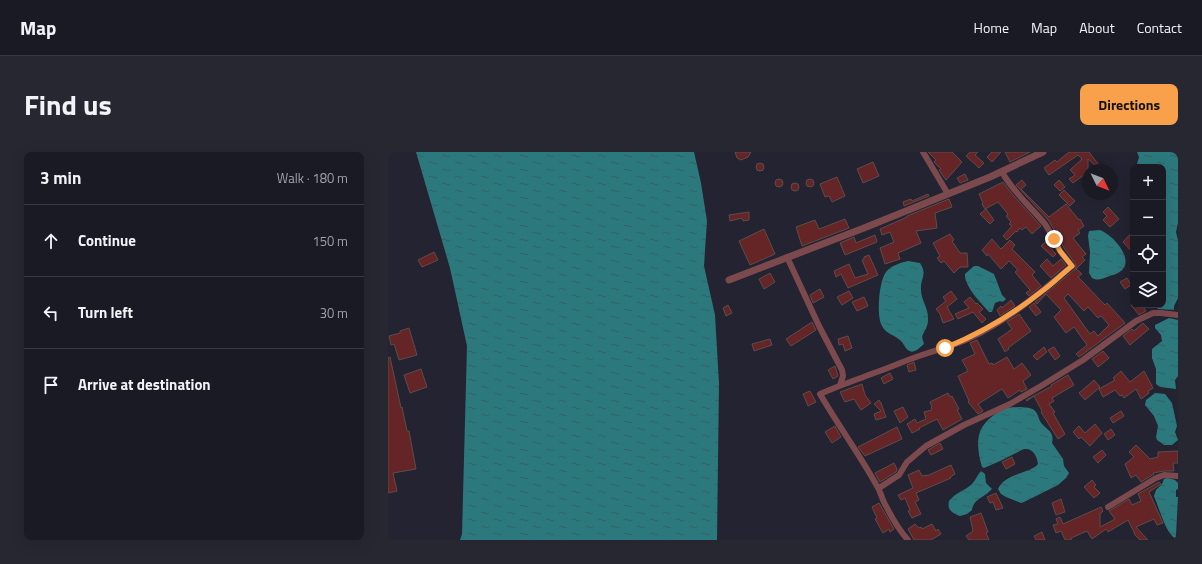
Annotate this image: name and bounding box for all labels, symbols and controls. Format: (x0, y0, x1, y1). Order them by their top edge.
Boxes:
text: Map (20, 13, 56, 42)
text: Home (974, 17, 1009, 38)
text: Map (1031, 17, 1057, 38)
text: About (1079, 17, 1115, 38)
text: Contact (1137, 17, 1182, 38)
text: Find us (24, 83, 112, 126)
button: Directions (1080, 84, 1178, 125)
north arrow (1082, 164, 1118, 200)
map controls (1130, 164, 1166, 308)
button: + (1130, 164, 1166, 200)
text: 3 min (40, 165, 81, 191)
text: Walk · 180 m (277, 168, 348, 188)
button: − (1130, 200, 1166, 236)
text: Continue (78, 229, 136, 252)
icon: ahead (40, 230, 62, 252)
route end (1045, 230, 1063, 248)
text: 150 m (312, 231, 348, 251)
button: locate (1130, 236, 1166, 272)
button: layers (1130, 272, 1166, 308)
text: Turn left (78, 301, 133, 324)
icon: left (40, 302, 62, 324)
text: 30 m (320, 303, 348, 323)
route start (936, 339, 954, 357)
text: Arrive at destination (78, 373, 211, 396)
icon: arrive (40, 374, 62, 396)

